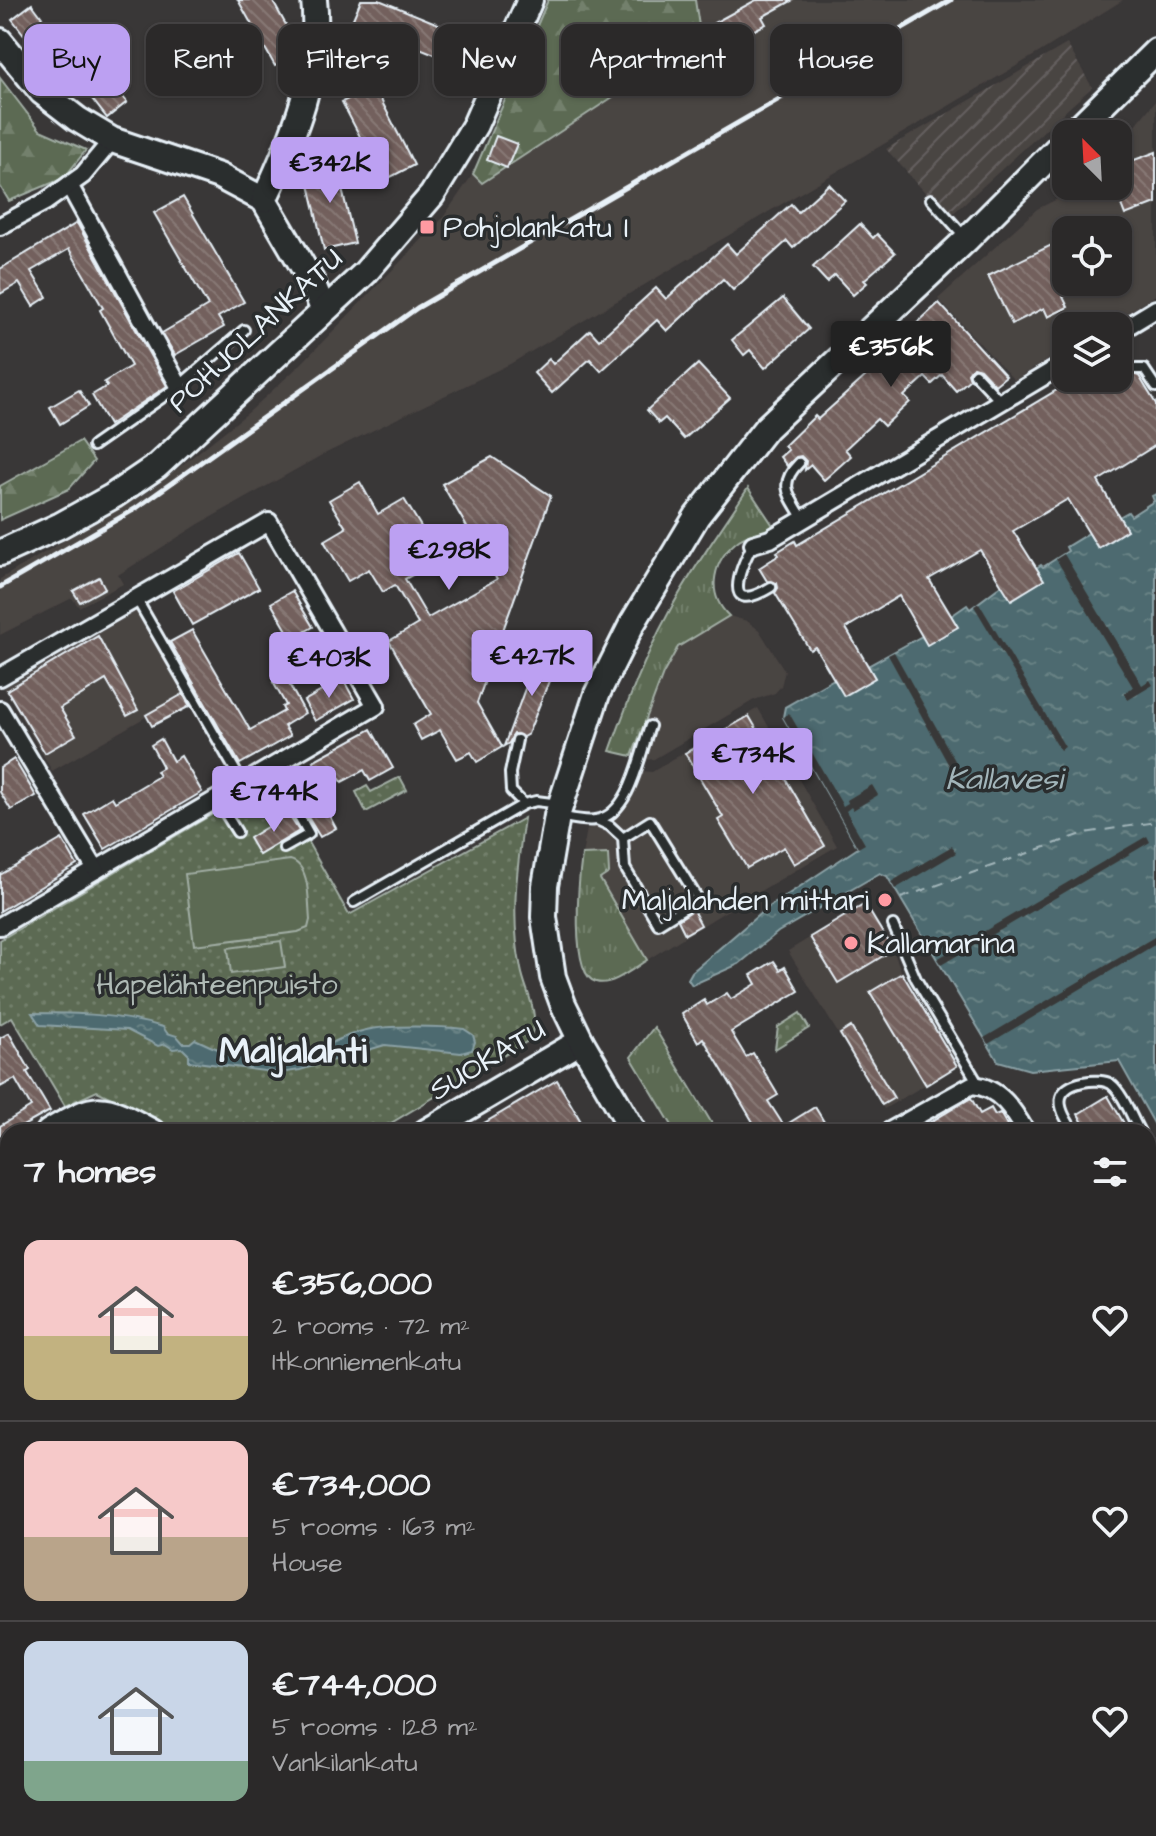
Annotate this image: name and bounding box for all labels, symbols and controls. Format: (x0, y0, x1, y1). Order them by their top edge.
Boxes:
chip: Buy (24, 24, 130, 96)
chip: Rent (146, 24, 262, 96)
chip: Filters (278, 24, 418, 96)
chip: New (434, 24, 545, 96)
chip: Apartment (561, 24, 754, 96)
chip: House (770, 24, 902, 96)
north arrow (1052, 120, 1132, 200)
map controls (1052, 120, 1132, 392)
pin: €342K (274, 137, 386, 205)
text: €342K (289, 145, 371, 181)
place label: Pohjolankatu I (443, 207, 629, 249)
button: locate (1052, 216, 1132, 296)
marker: Pohjolankatu I (418, 218, 436, 236)
street label: POHJOLANKATU (159, 239, 352, 423)
button: layers (1052, 312, 1132, 392)
pin: €356K (835, 321, 947, 389)
text: €356K (849, 329, 933, 365)
pin: €298K (393, 524, 505, 592)
text: €298K (408, 532, 490, 568)
pin: €427K (476, 630, 588, 698)
pin: €403K (273, 632, 385, 700)
text: €427K (490, 638, 574, 674)
text: €403K (287, 640, 371, 676)
pin: €734K (697, 728, 809, 796)
text: €734K (711, 736, 795, 772)
water label: Kallavesi (946, 757, 1067, 802)
pin: €744K (218, 766, 330, 834)
text: €744K (230, 774, 318, 810)
place label: Maljalahden mittari (622, 880, 869, 922)
marker: Maljalahden mittari (876, 891, 894, 909)
place label: Kallamarina (867, 923, 1015, 965)
marker: Kallamarina (842, 934, 860, 952)
park label: Hapelähteenpuisto (96, 964, 338, 1006)
street label: SUOKATU (421, 1009, 554, 1111)
district label: Maljalahti (219, 1026, 367, 1078)
text: 7 homes (24, 1148, 156, 1196)
icon: filters (1088, 1150, 1132, 1194)
text: €356,000 (272, 1260, 432, 1308)
icon: home (88, 1272, 184, 1368)
icon: heart (1088, 1298, 1132, 1342)
text: 2 rooms · 72 m² (272, 1308, 470, 1344)
text: Itkonniemenkatu (272, 1344, 461, 1380)
text: €734,000 (272, 1461, 431, 1509)
icon: home (88, 1473, 184, 1569)
icon: heart (1088, 1499, 1132, 1543)
text: 5 rooms · 163 m² (272, 1509, 475, 1545)
text: House (272, 1545, 343, 1581)
text: €744,000 (272, 1661, 437, 1709)
icon: home (88, 1673, 184, 1769)
icon: heart (1088, 1699, 1132, 1743)
text: 5 rooms · 128 m² (272, 1709, 478, 1745)
text: Vankilankatu (272, 1745, 418, 1781)

